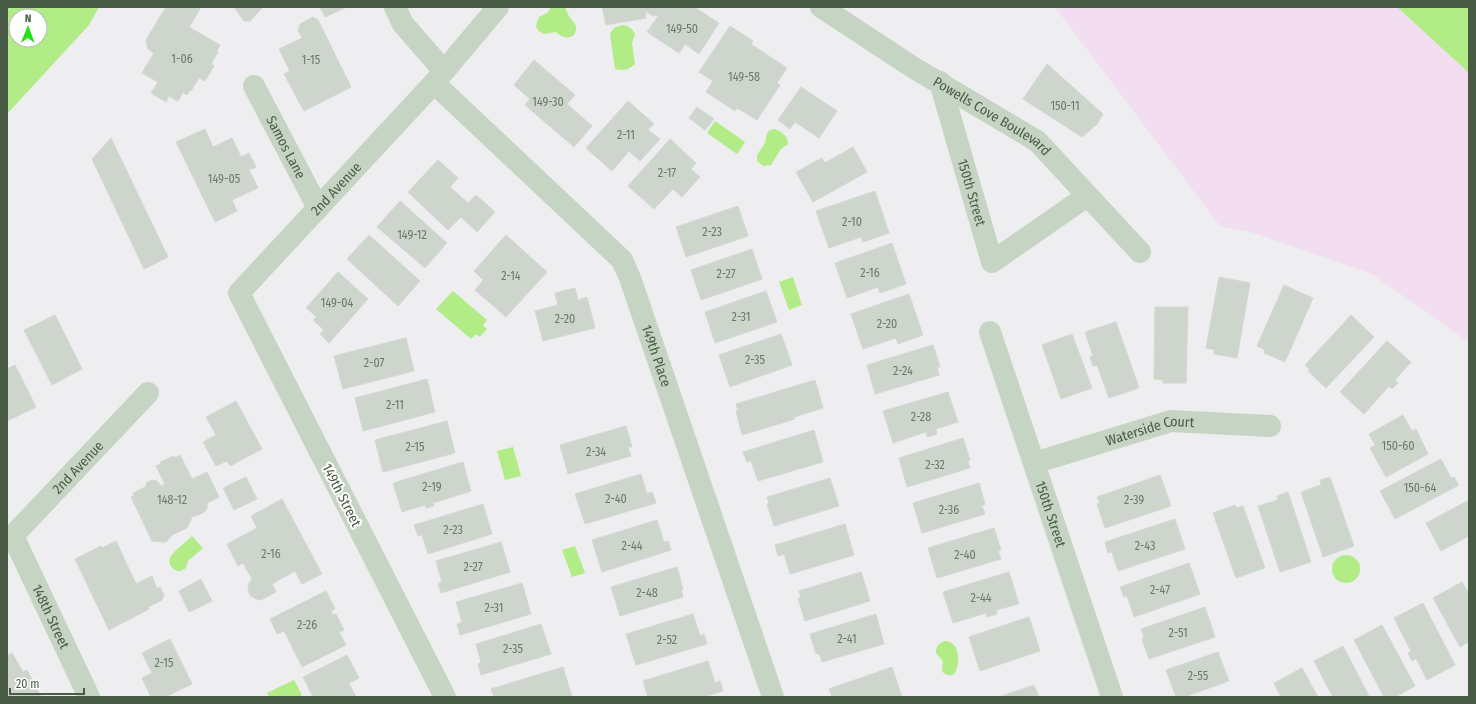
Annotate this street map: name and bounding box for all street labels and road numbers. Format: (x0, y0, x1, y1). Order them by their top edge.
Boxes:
street label: Powells Cove Boulevard (930, 73, 1054, 159)
street label: Samos Lane (262, 113, 309, 182)
street label: 150th Street (954, 157, 989, 228)
street label: 2nd Avenue (307, 159, 365, 219)
street label: 149th Place (638, 323, 675, 389)
street label: Waterside Court (1104, 413, 1195, 450)
street label: 2nd Avenue (49, 437, 107, 498)
street label: 149th Street (318, 461, 365, 530)
street label: 150th Street (1031, 479, 1070, 550)
street label: 148th Street (28, 582, 73, 652)

